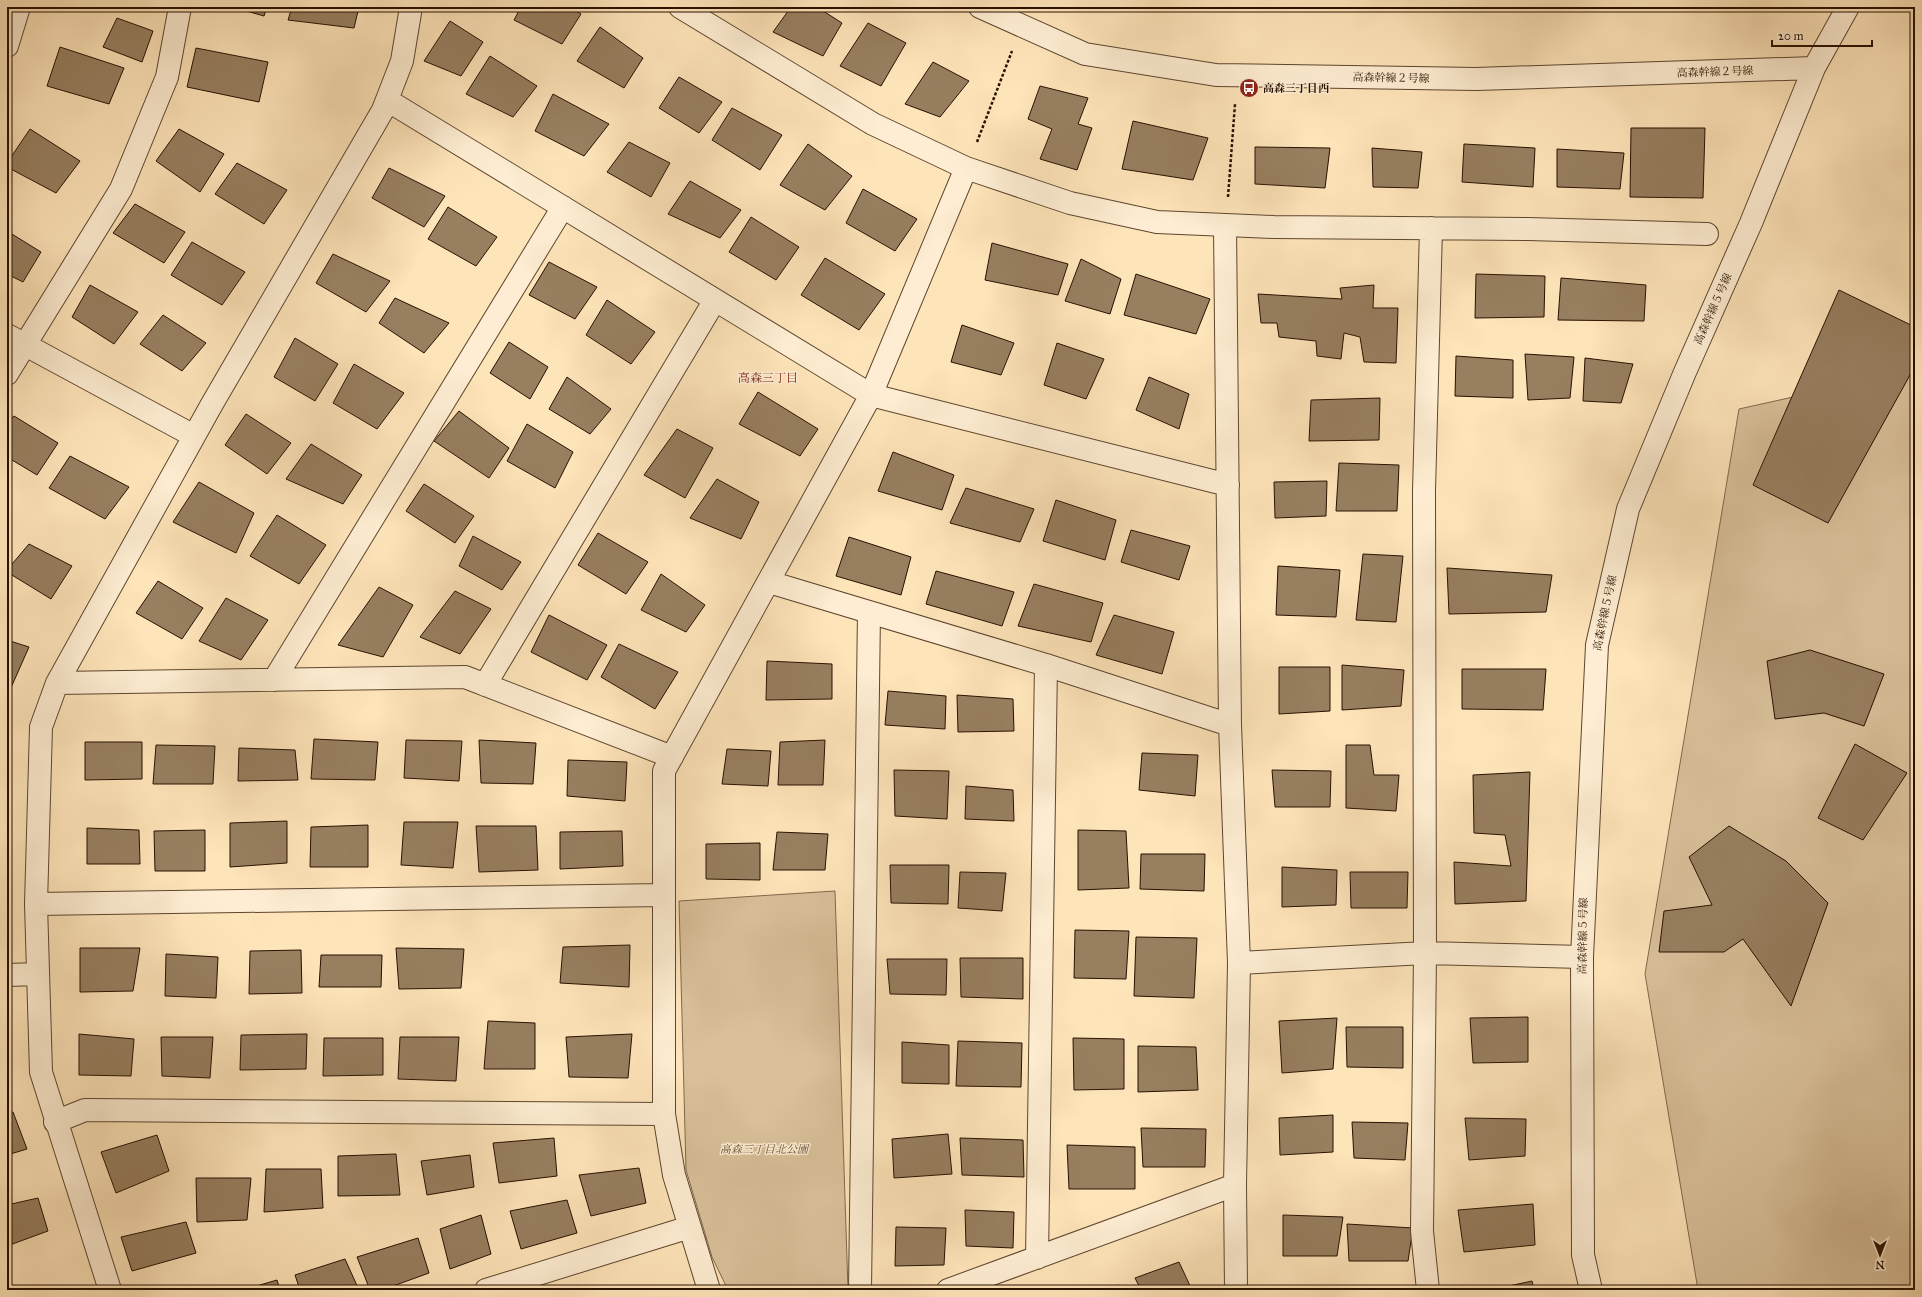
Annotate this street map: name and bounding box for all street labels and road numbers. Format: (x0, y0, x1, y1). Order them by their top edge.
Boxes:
street label: 高森幹線２号線 (1676, 64, 1754, 80)
street label: 高森幹線２号線 (1352, 71, 1430, 85)
street label: 高森幹線５号線 (1691, 271, 1735, 347)
street label: 高森幹線５号線 (1591, 574, 1619, 652)
street label: 高森幹線５号線 (1576, 897, 1590, 975)

